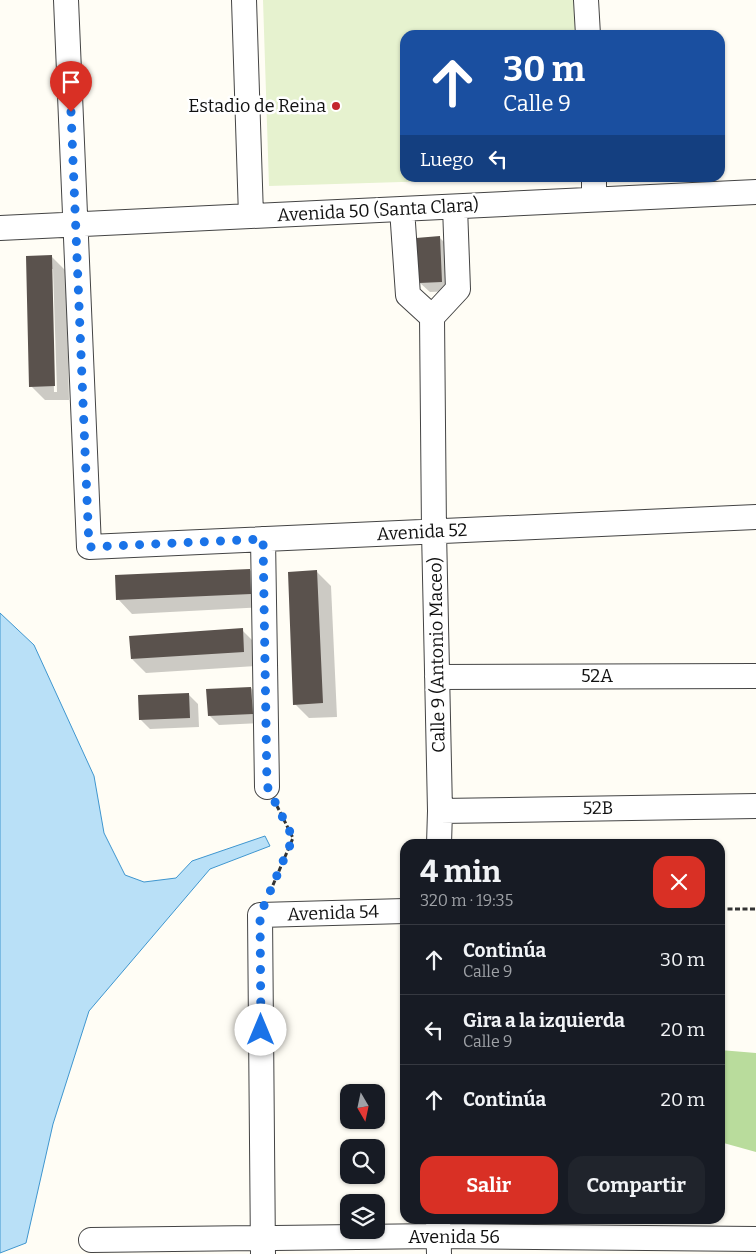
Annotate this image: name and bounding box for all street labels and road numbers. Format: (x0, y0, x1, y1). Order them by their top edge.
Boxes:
street label: Avenida 50 (Santa Clara) (277, 194, 479, 226)
street label: Avenida 52 (376, 519, 468, 545)
street label: Calle 9 (Antonio Maceo) (424, 557, 450, 753)
street label: 52A (581, 665, 613, 687)
street label: 52B (582, 797, 614, 819)
street label: Avenida 54 (287, 900, 380, 926)
street label: Avenida 56 (408, 1226, 500, 1248)

